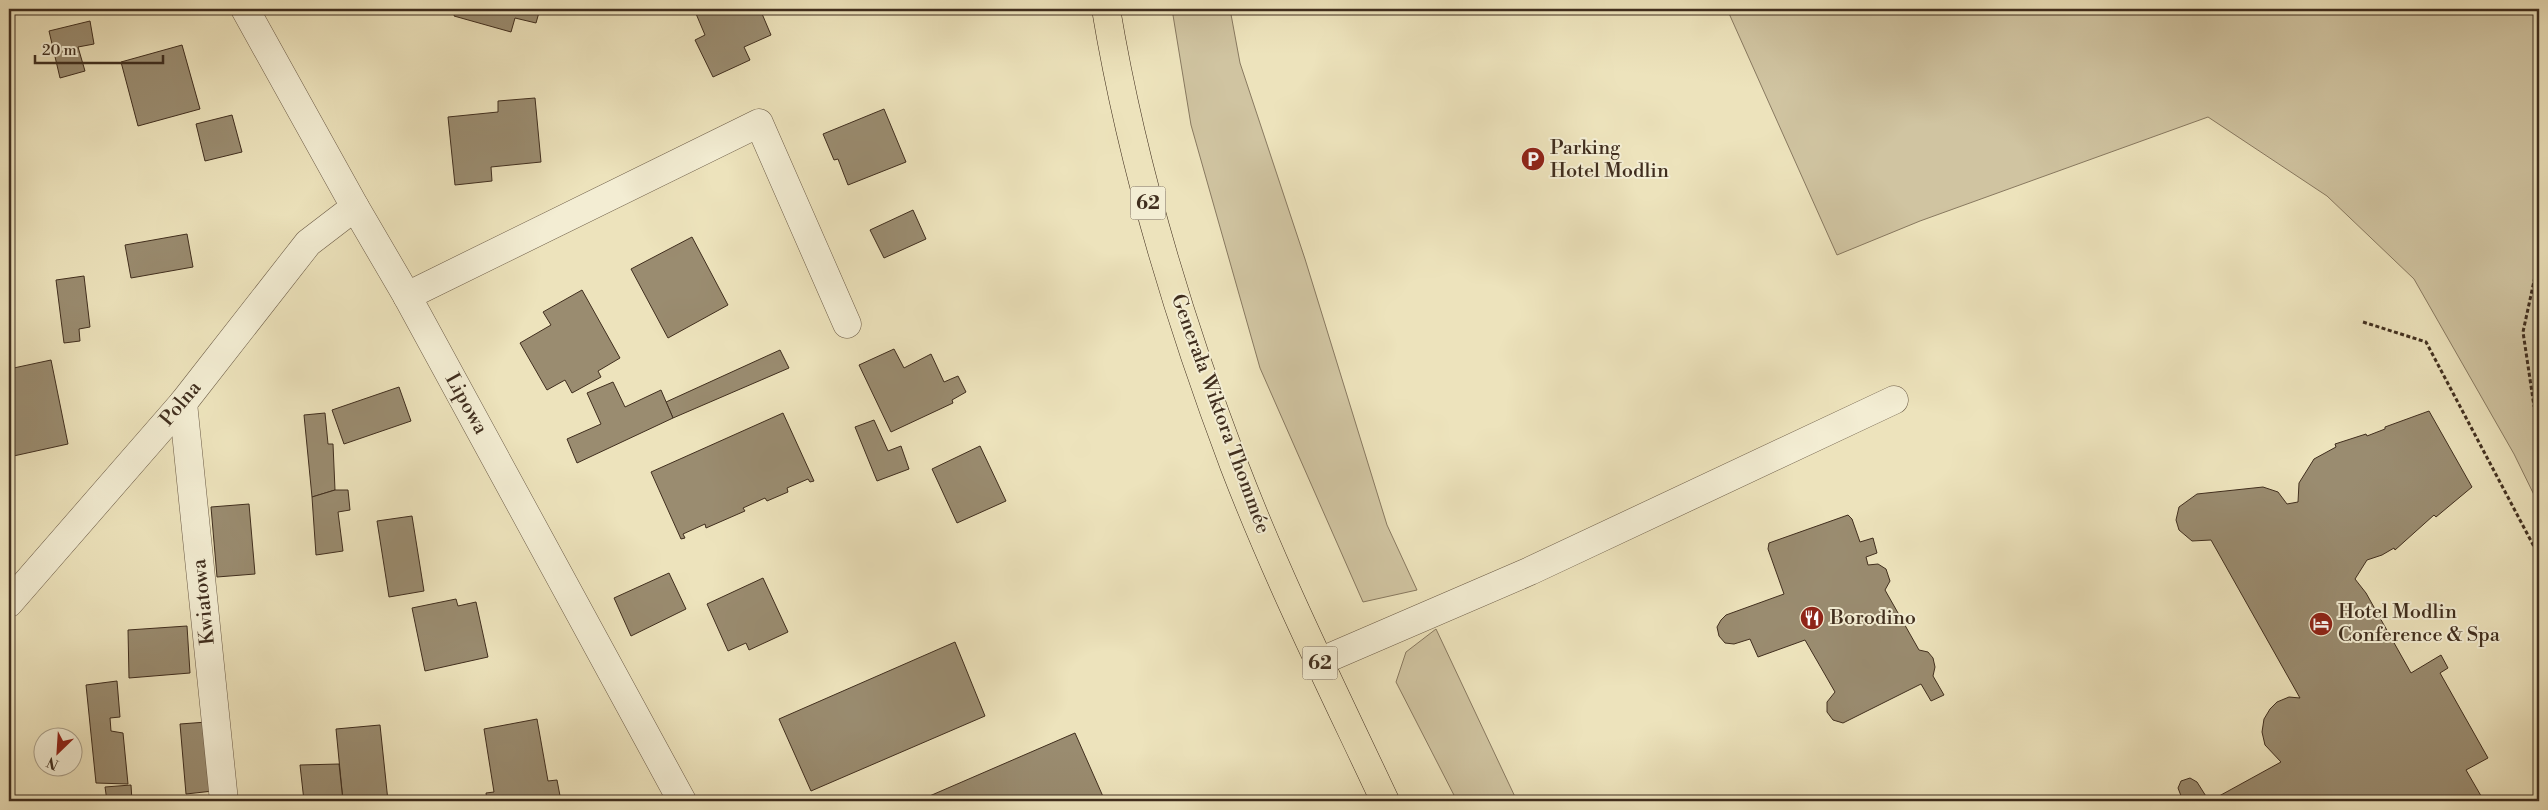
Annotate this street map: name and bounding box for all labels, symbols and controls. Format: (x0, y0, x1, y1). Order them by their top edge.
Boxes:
scale bar (35, 32, 162, 64)
text: 20 m (42, 41, 77, 60)
place label: Parking Hotel Modlin (1550, 136, 1669, 184)
parking icon: Parking Hotel Modlin (1520, 146, 1546, 172)
road number: 62 (1130, 187, 1166, 220)
street label: Generała Wiktora Thommée (1165, 291, 1275, 537)
street label: Lipowa (439, 369, 493, 440)
street label: Polna (155, 376, 208, 432)
street label: Kwiatowa (187, 557, 221, 646)
place label: Hotel Modlin Conference & Spa (2338, 600, 2501, 648)
restaurant icon: Borodino (1799, 605, 1825, 631)
place label: Borodino (1829, 606, 1916, 631)
hotel icon: Hotel Modlin Conference & Spa (2308, 611, 2334, 637)
road number: 62 (1302, 646, 1338, 680)
north arrow (32, 728, 82, 778)
text: N (44, 752, 62, 773)

